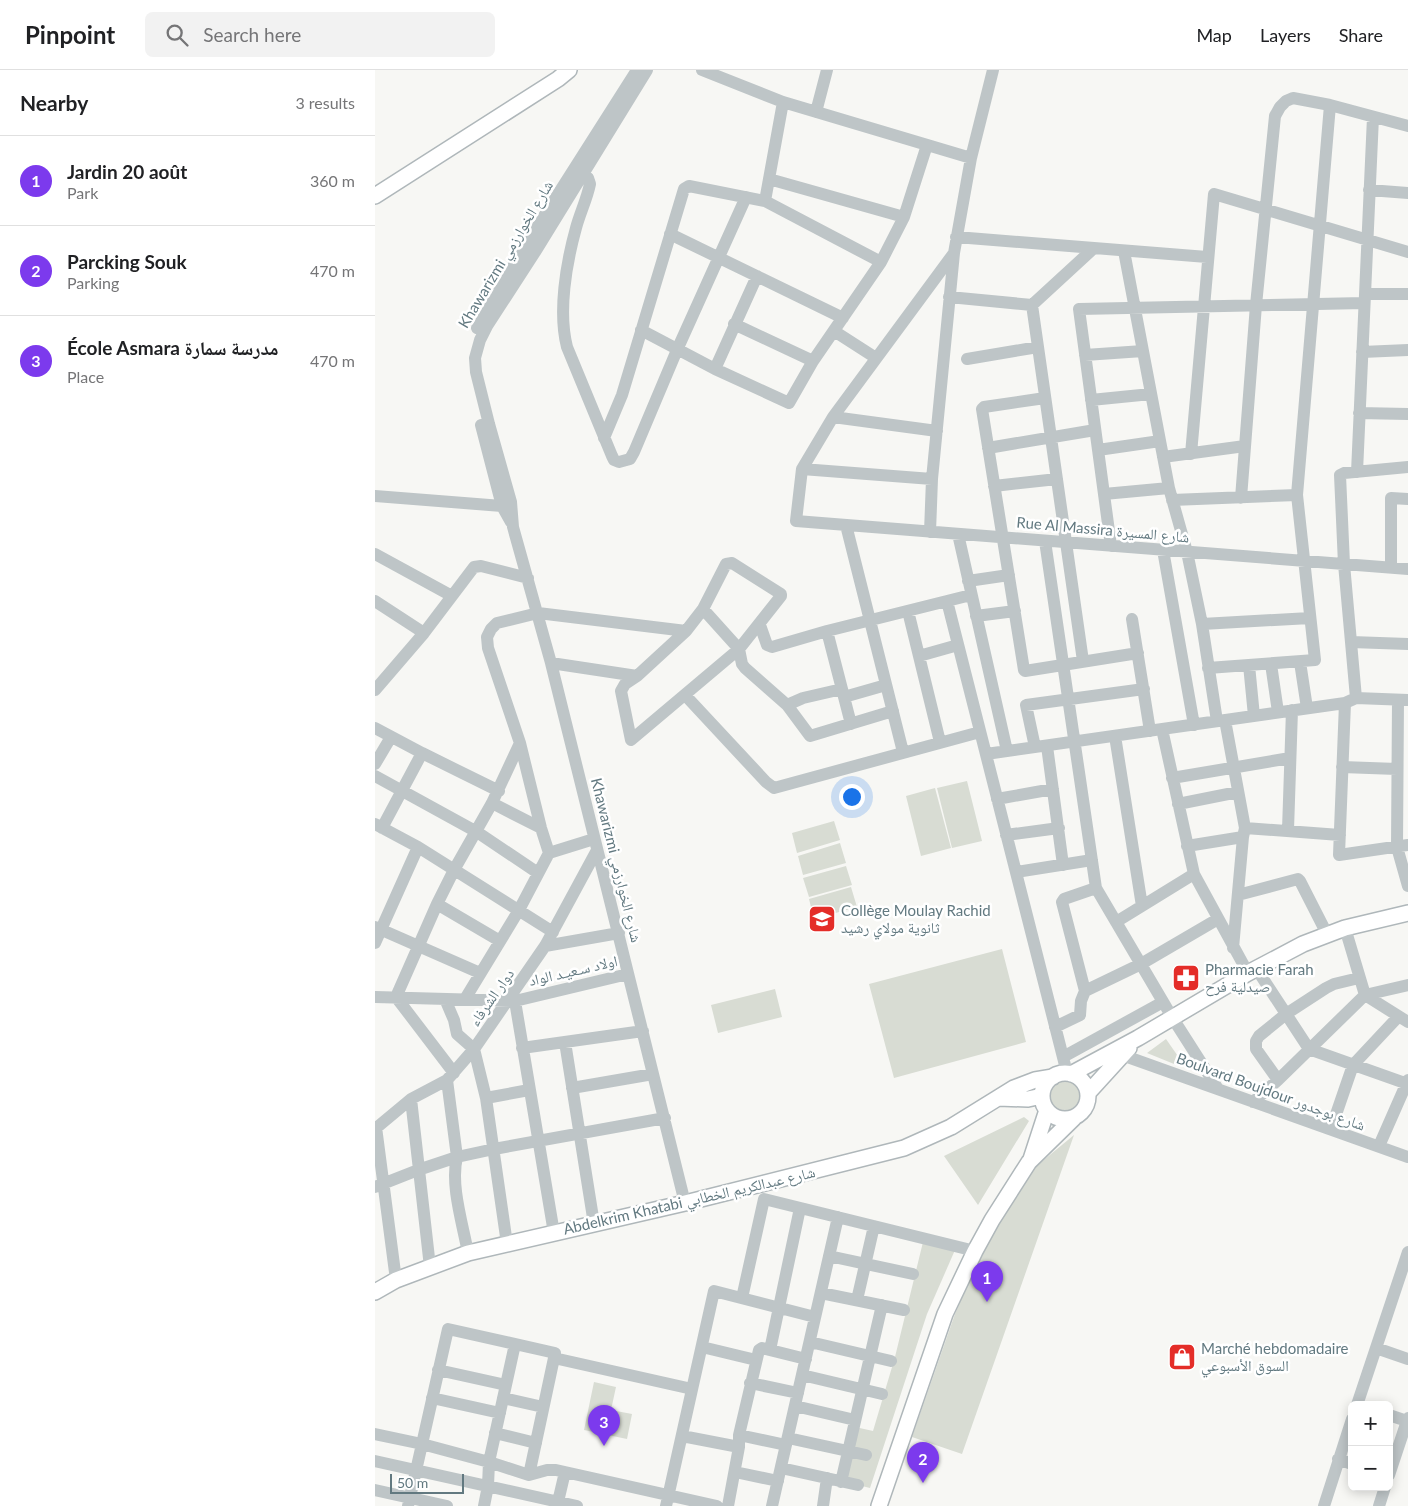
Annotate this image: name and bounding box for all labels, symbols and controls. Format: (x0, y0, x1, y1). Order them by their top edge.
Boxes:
search box (145, 12, 495, 57)
text: Pinpoint (25, 20, 115, 49)
icon: search (163, 21, 191, 49)
text: Search here (203, 23, 301, 46)
text: Map (1196, 24, 1232, 46)
text: Layers (1260, 24, 1311, 46)
text: Share (1339, 24, 1383, 46)
text: Nearby (20, 90, 88, 115)
text: 3 results (295, 93, 355, 112)
text: Jardin 20 août (67, 160, 187, 183)
text: 1 (31, 171, 41, 190)
text: 360 m (310, 171, 355, 190)
street label: Khawarizmi شارع الخوارزمي (454, 177, 560, 333)
text: Park (67, 183, 98, 202)
text: Parcking Souk (67, 250, 187, 273)
text: 2 (31, 261, 41, 280)
text: 470 m (310, 261, 355, 280)
text: Parking (67, 273, 119, 292)
text: École Asmara مدرسة سمارة (67, 336, 279, 359)
text: 3 (31, 351, 41, 370)
text: 470 m (310, 351, 355, 370)
text: Place (67, 367, 104, 386)
street label: Rue Al Massira شارع المسيرة (1016, 512, 1190, 548)
street label: Khawarizmi شارع الخوارزمي (584, 776, 646, 945)
your location (839, 784, 865, 810)
place label: Collège Moulay Rachid ثانوية مولاي رشيد (841, 901, 991, 940)
school or university icon: Collège Moulay Rachid ثانوية مولاي رشيد (807, 904, 837, 934)
street label: اولاد سـعيـد الواد (527, 951, 619, 990)
place label: Pharmacie Farah صيدلية فرح (1205, 960, 1314, 997)
pharmacy icon: Pharmacie Farah صيدلية فرح (1171, 963, 1201, 993)
street label: دوار الشرفاء (465, 965, 518, 1030)
street label: Boulvard Boujdour شارع بوجدور (1173, 1048, 1368, 1136)
street label: Abdelkrim Khatabi شارع عبدالكريم الخطابي (561, 1162, 818, 1242)
pin: 1 (971, 1261, 1003, 1302)
place label: Marché hebdomadaire السوق الأسبوعي (1201, 1339, 1349, 1378)
shop icon: Marché hebdomadaire السوق الأسبوعي (1167, 1342, 1197, 1372)
map controls (1348, 1401, 1393, 1491)
button: + (1348, 1401, 1393, 1446)
pin: 3 (588, 1405, 620, 1446)
pin: 2 (907, 1442, 939, 1483)
button: − (1348, 1446, 1393, 1491)
scale bar (390, 1471, 464, 1494)
text: 50 m (397, 1474, 428, 1491)

